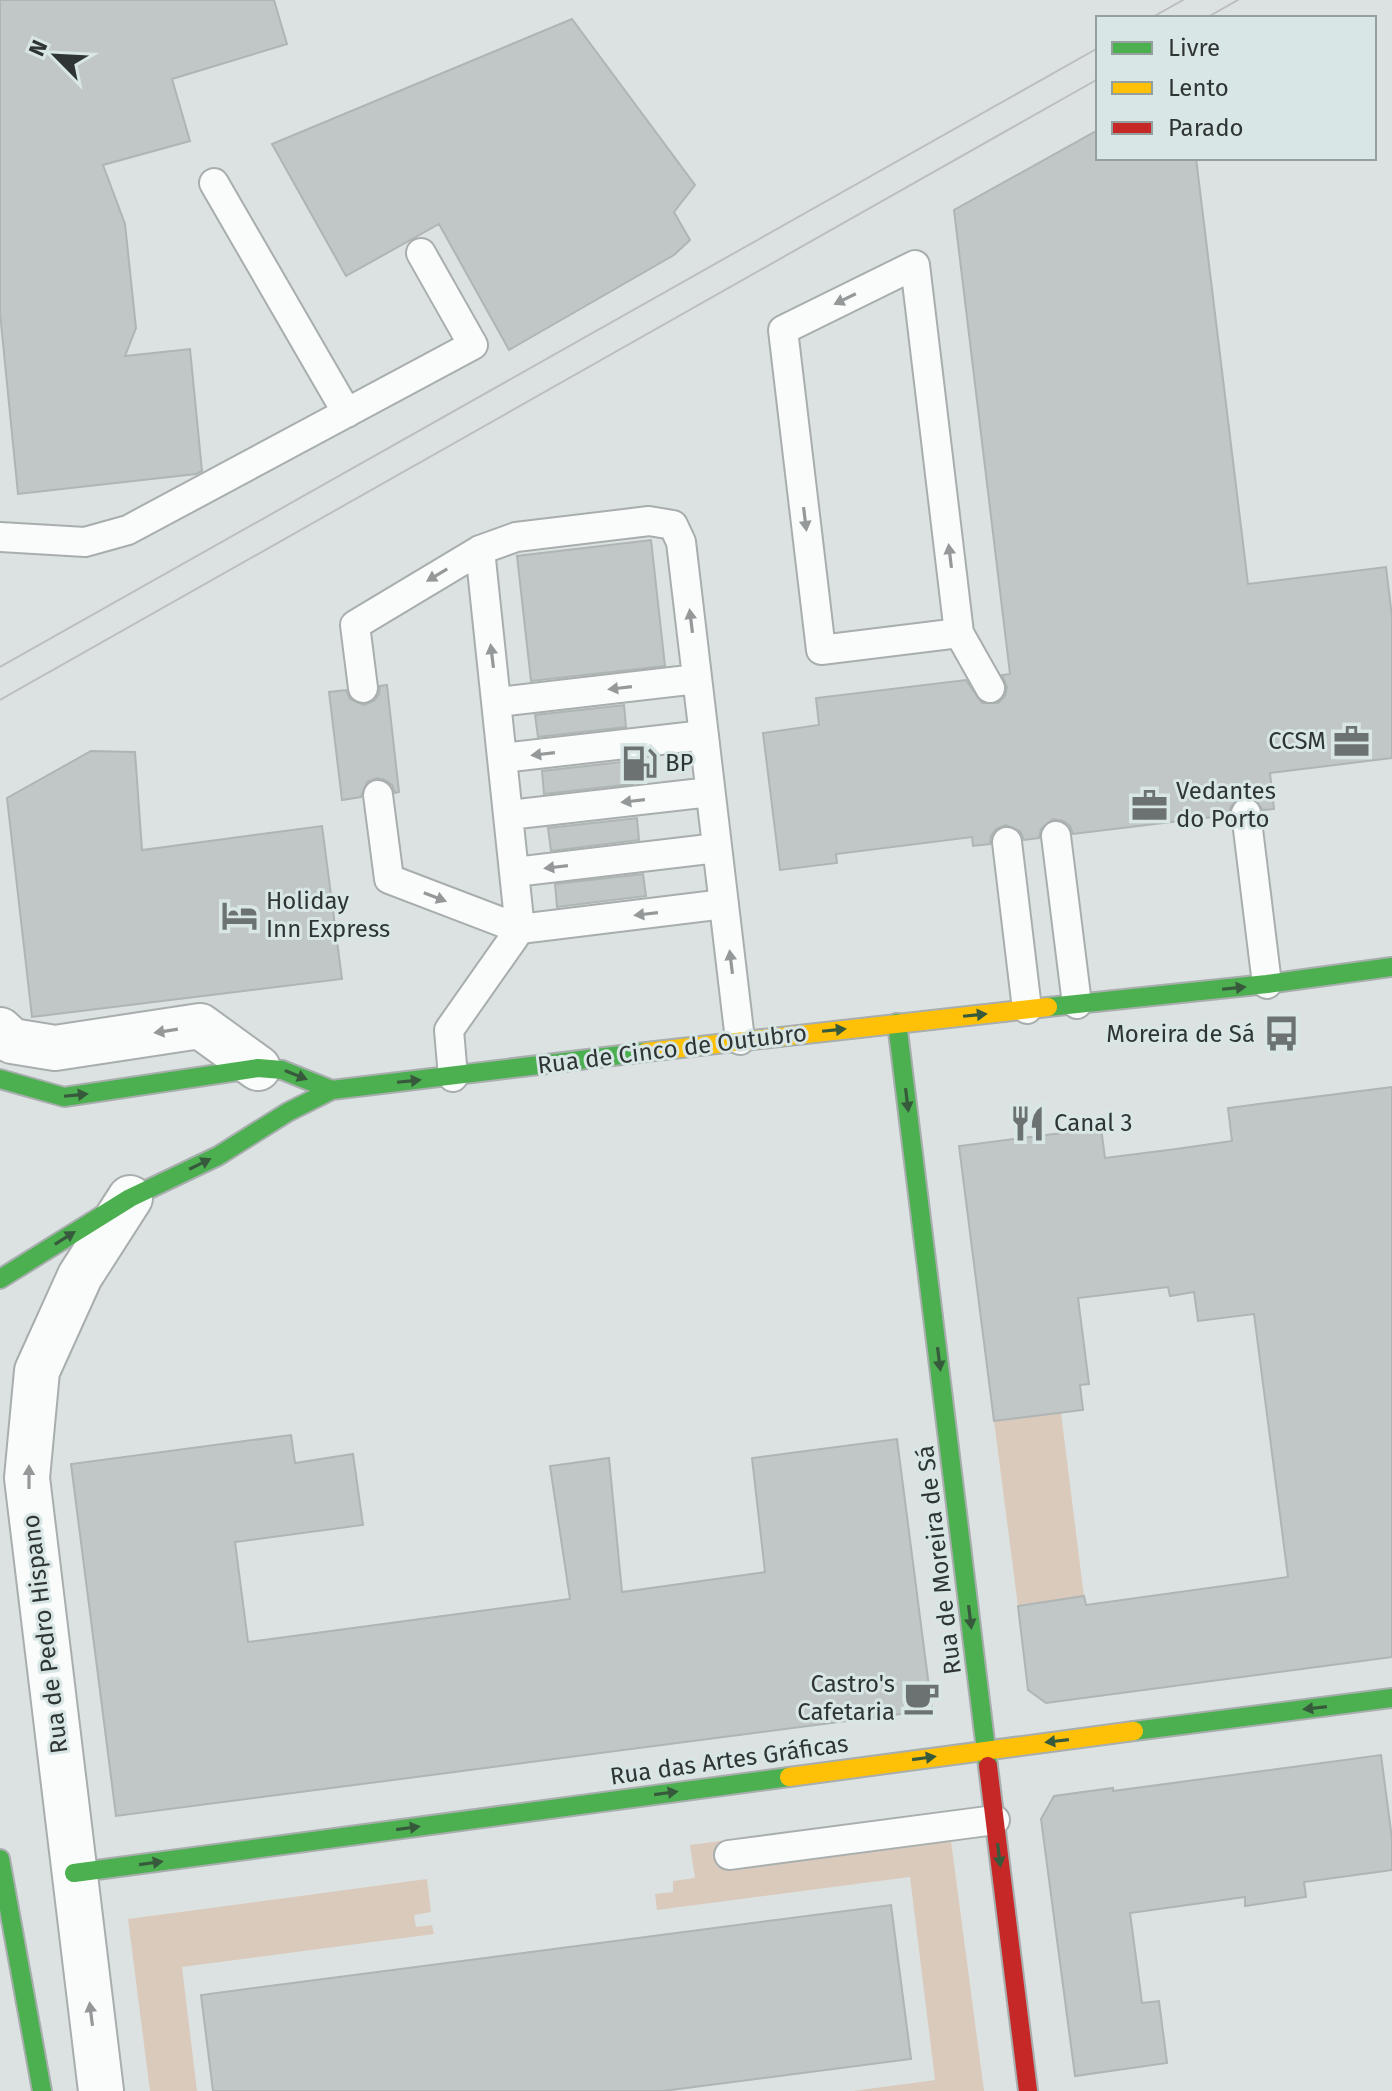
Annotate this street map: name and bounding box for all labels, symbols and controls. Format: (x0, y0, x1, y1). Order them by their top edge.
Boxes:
north arrow (16, 16, 96, 96)
legend (1096, 16, 1376, 160)
text: Livre (1168, 34, 1220, 62)
text: N (23, 36, 53, 60)
text: Lento (1168, 74, 1229, 102)
text: Parado (1168, 114, 1244, 142)
one-way arrow (833, 292, 857, 306)
one-way arrow (799, 507, 812, 532)
one-way arrow (943, 543, 956, 568)
one-way arrow (426, 568, 448, 582)
one-way arrow (684, 608, 697, 633)
one-way arrow (486, 643, 499, 668)
one-way arrow (607, 681, 632, 694)
office icon: CCSM (1333, 722, 1371, 760)
place label: CCSM (1268, 727, 1326, 755)
fuel station icon: BP (620, 744, 658, 782)
one-way arrow (530, 747, 555, 760)
place label: BP (665, 749, 694, 777)
place label: Vedantes do Porto (1176, 777, 1276, 833)
office icon: Vedantes do Porto (1131, 786, 1169, 824)
one-way arrow (620, 794, 645, 807)
one-way arrow (543, 861, 568, 874)
place label: Holiday Inn Express (266, 887, 390, 943)
one-way arrow (423, 891, 447, 903)
hotel icon: Holiday Inn Express (221, 896, 259, 934)
one-way arrow (633, 907, 658, 920)
one-way arrow (724, 949, 737, 974)
one-way arrow (1221, 981, 1246, 994)
one-way arrow (963, 1008, 988, 1021)
bus stop icon: Moreira de Sá (1262, 1015, 1300, 1053)
street label: Rua de Cinco de Outubro (536, 1019, 808, 1079)
place label: Moreira de Sá (1106, 1020, 1255, 1048)
one-way arrow (822, 1023, 847, 1036)
one-way arrow (153, 1025, 178, 1038)
one-way arrow (284, 1069, 308, 1082)
one-way arrow (397, 1075, 422, 1088)
one-way arrow (63, 1088, 88, 1101)
one-way arrow (901, 1088, 914, 1113)
restaurant icon: Canal 3 (1009, 1104, 1047, 1142)
place label: Canal 3 (1054, 1109, 1133, 1137)
one-way arrow (189, 1158, 212, 1171)
one-way arrow (54, 1232, 76, 1246)
one-way arrow (932, 1346, 945, 1371)
street label: Rua de Moreira de Sá (911, 1444, 967, 1676)
one-way arrow (23, 1464, 35, 1490)
street label: Rua de Pedro Hispano (16, 1513, 74, 1755)
one-way arrow (964, 1605, 977, 1630)
place label: Castro's Cafetaria (797, 1670, 895, 1726)
cafe icon: Castro's Cafetaria (902, 1679, 940, 1717)
one-way arrow (1302, 1702, 1327, 1715)
street label: Rua das Artes Gráficas (608, 1729, 850, 1791)
one-way arrow (1044, 1735, 1069, 1748)
one-way arrow (912, 1751, 937, 1764)
one-way arrow (654, 1786, 679, 1799)
one-way arrow (396, 1821, 421, 1834)
one-way arrow (993, 1843, 1006, 1868)
one-way arrow (139, 1856, 164, 1869)
one-way arrow (85, 2001, 98, 2026)

